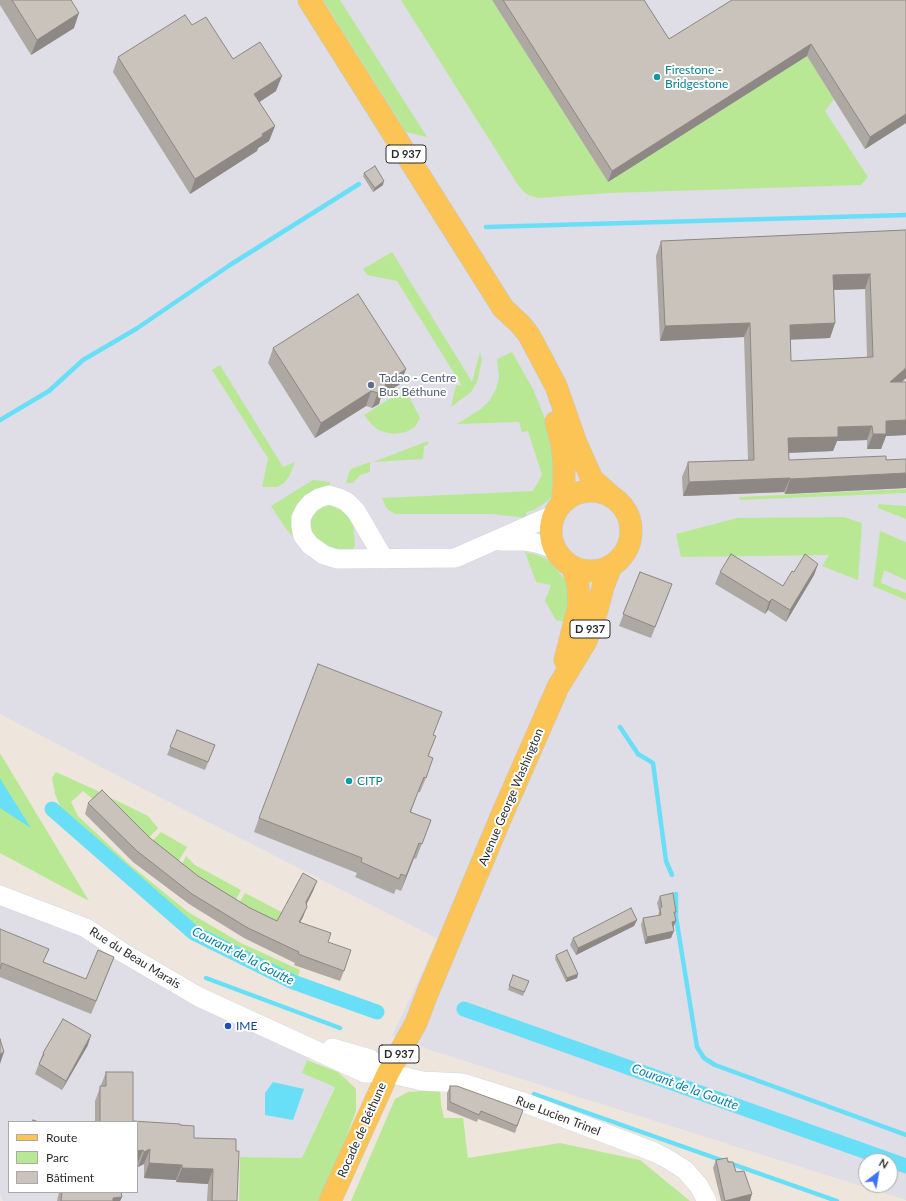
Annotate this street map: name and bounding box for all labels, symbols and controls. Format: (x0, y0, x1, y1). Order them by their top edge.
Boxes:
place label: Firestone - Bridgestone (665, 63, 728, 91)
marker: Firestone - Bridgestone (652, 72, 662, 82)
road number: D 937 (386, 145, 426, 163)
place label: Tadao - Centre Bus Béthune (379, 371, 456, 399)
marker: Tadao - Centre Bus Béthune (366, 380, 376, 390)
road number: D 937 (570, 620, 610, 638)
street label: Avenue George Washington (476, 726, 546, 868)
place label: CITP (357, 774, 383, 788)
marker: CITP (344, 776, 354, 786)
street label: Rue du Beau Marais (87, 924, 183, 992)
water label: Courant de la Goutte (189, 924, 297, 988)
place label: IME (236, 1019, 257, 1033)
marker: IME (223, 1021, 233, 1031)
road number: D 937 (379, 1045, 419, 1063)
water label: Courant de la Goutte (629, 1060, 741, 1114)
street label: Rocade de Béthune (335, 1080, 389, 1180)
street label: Rue Lucien Trinel (514, 1093, 602, 1139)
legend (8, 1121, 138, 1193)
text: Route (46, 1130, 77, 1145)
text: Parc (46, 1150, 69, 1165)
north arrow (858, 1153, 898, 1193)
text: N (877, 1155, 891, 1171)
text: Bâtiment (46, 1170, 94, 1185)

